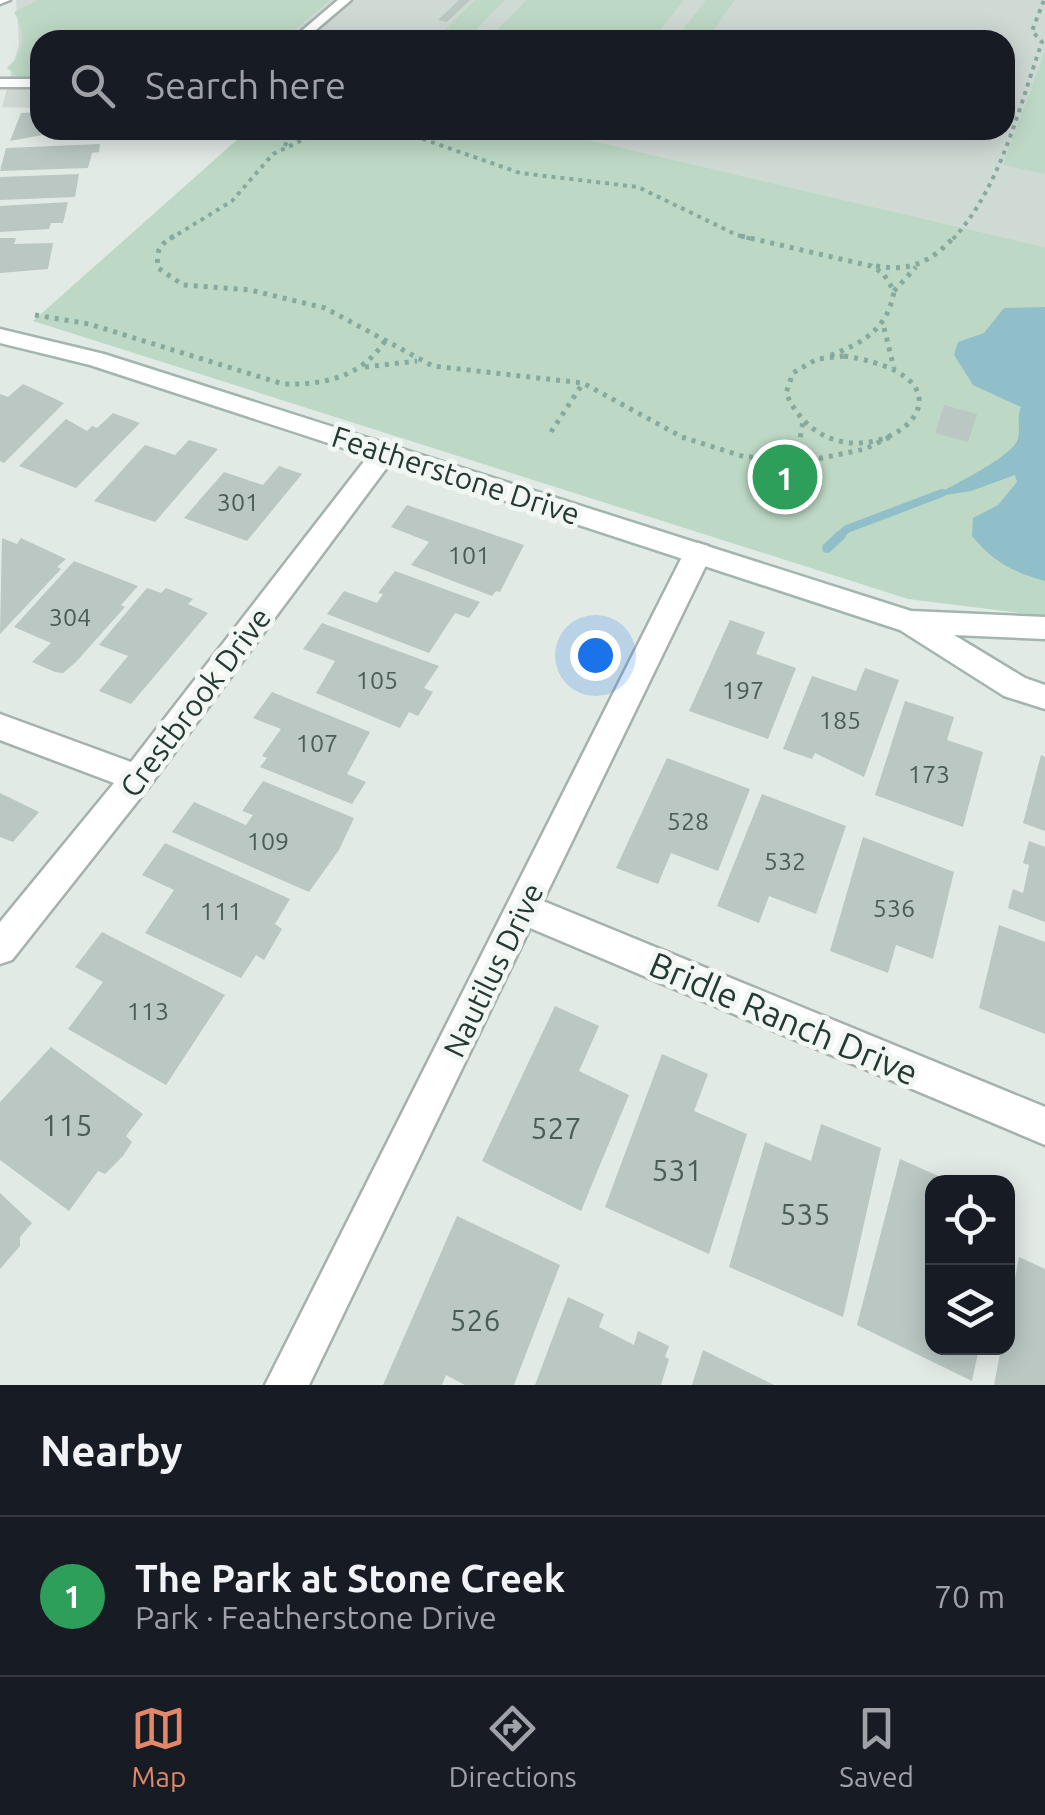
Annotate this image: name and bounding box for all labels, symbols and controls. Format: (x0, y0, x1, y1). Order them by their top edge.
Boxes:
search box (30, 30, 1015, 140)
icon: search (65, 58, 120, 113)
text: Search here (145, 64, 346, 106)
street label: Featherstone Drive (328, 419, 584, 531)
pin: 1 (752, 440, 818, 514)
house number: 301 (217, 488, 259, 516)
house number: 101 (448, 541, 490, 569)
street label: Crestbrook Drive (113, 601, 277, 803)
house number: 304 (49, 603, 91, 631)
your location (570, 630, 621, 681)
house number: 105 (356, 666, 398, 694)
house number: 197 (722, 676, 764, 704)
house number: 185 (819, 706, 861, 734)
house number: 107 (296, 729, 338, 757)
house number: 173 (908, 760, 950, 788)
house number: 528 (667, 807, 709, 835)
house number: 109 (247, 827, 289, 855)
house number: 532 (764, 847, 806, 875)
street label: Nautilus Drive (436, 878, 550, 1062)
house number: 536 (873, 894, 915, 922)
house number: 111 (200, 897, 242, 925)
street label: Bridle Ranch Drive (644, 943, 924, 1093)
house number: 113 (127, 997, 169, 1025)
house number: 115 (42, 1108, 92, 1142)
house number: 527 (531, 1111, 581, 1145)
house number: 531 (652, 1153, 702, 1187)
map controls (925, 1175, 1015, 1355)
button: locate (925, 1175, 1015, 1265)
house number: 535 (780, 1197, 830, 1231)
button: layers (925, 1265, 1015, 1355)
house number: 526 (450, 1303, 500, 1337)
text: Nearby (40, 1427, 183, 1474)
text: The Park at Stone Creek (135, 1557, 565, 1599)
text: 1 (63, 1578, 82, 1614)
text: 70 m (934, 1578, 1005, 1614)
text: Park · Featherstone Drive (135, 1599, 497, 1635)
tab: Map (131, 1701, 186, 1792)
tab: Directions (449, 1701, 577, 1792)
tab: Saved (839, 1701, 914, 1792)

